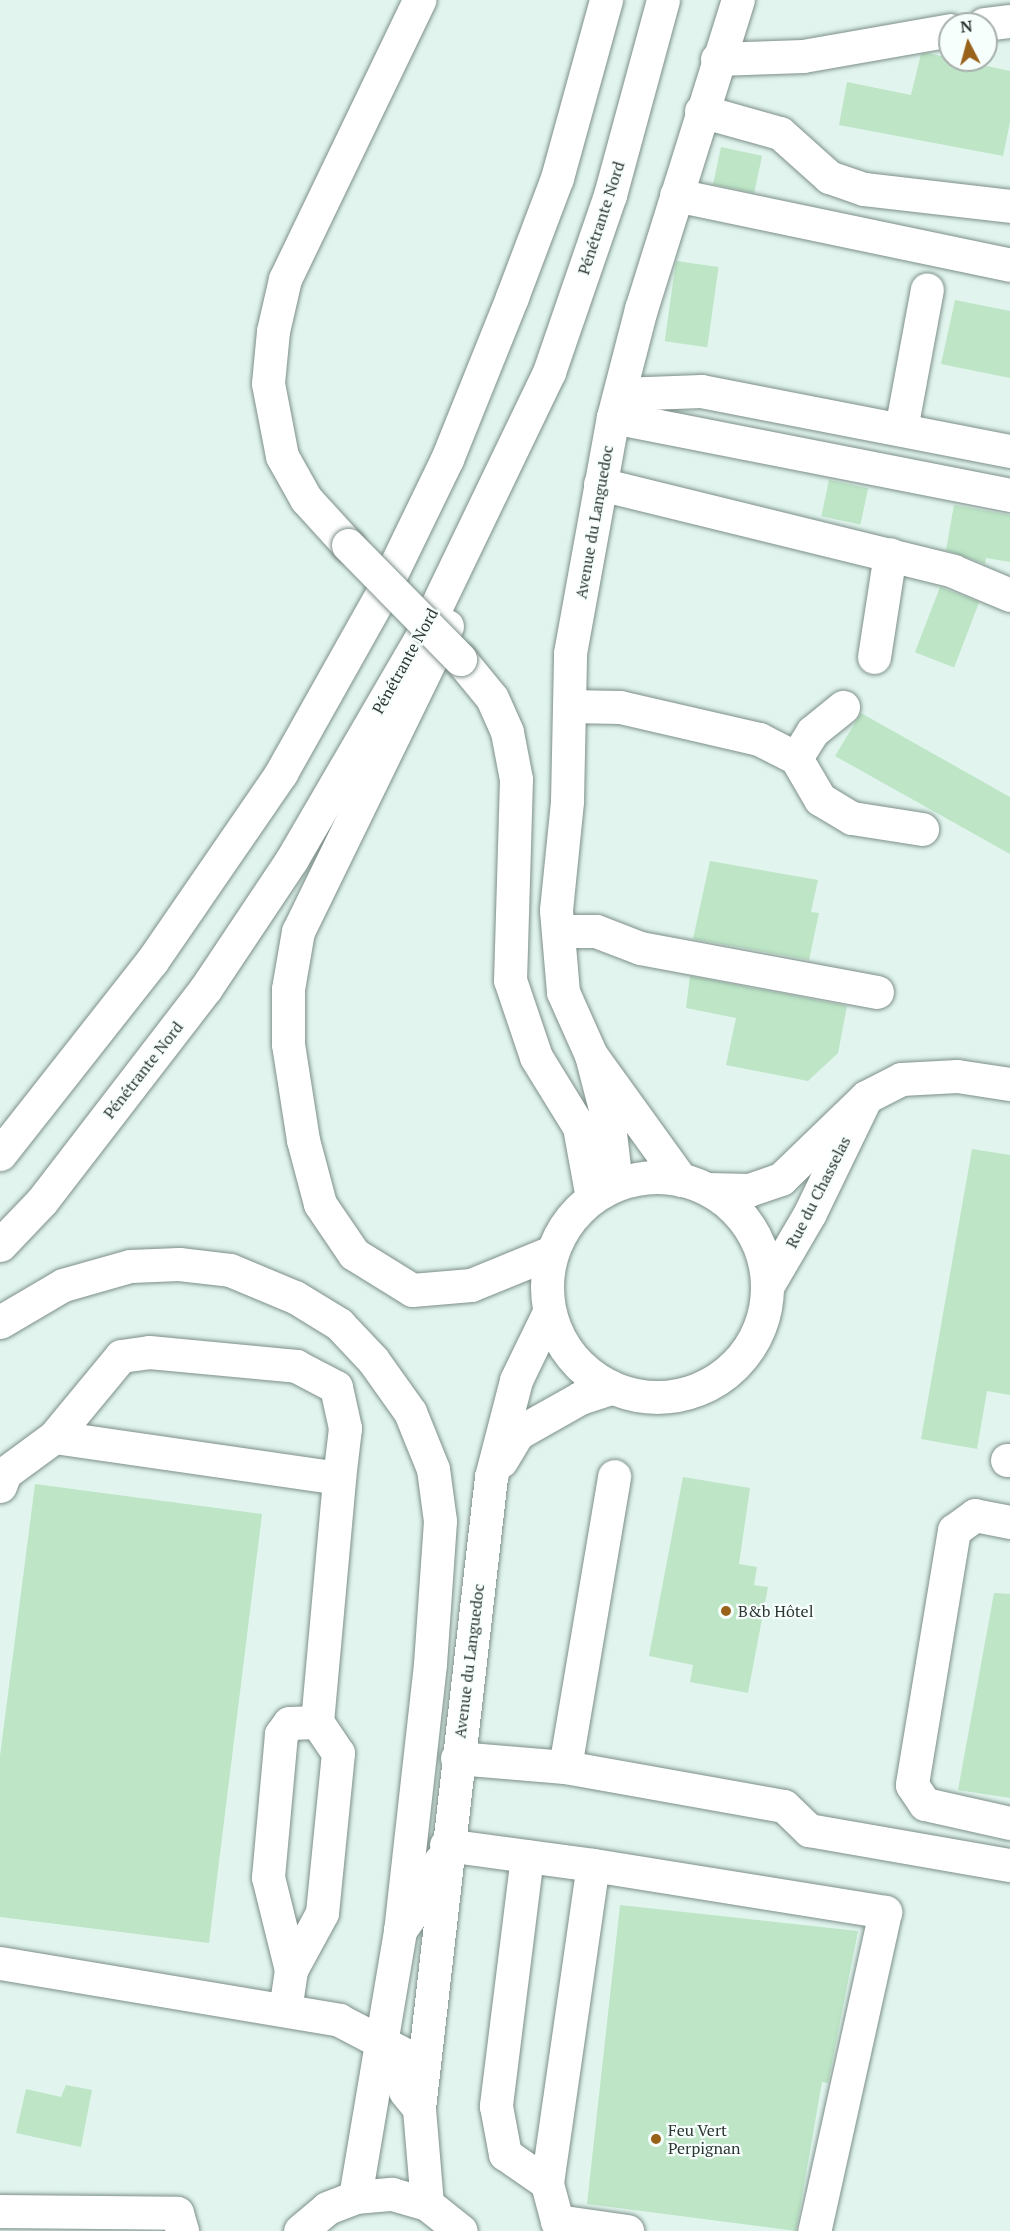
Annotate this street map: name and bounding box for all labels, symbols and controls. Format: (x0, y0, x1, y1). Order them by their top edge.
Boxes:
north arrow (938, 12, 998, 72)
text: N (959, 15, 974, 38)
street label: Pénétrante Nord (574, 159, 628, 277)
street label: Avenue du Languedoc (571, 444, 617, 600)
street label: Pénétrante Nord (368, 605, 442, 717)
street label: Pénétrante Nord (99, 1018, 187, 1122)
street label: Rue du Chasselas (782, 1133, 854, 1251)
street label: Avenue du Languedoc (450, 1583, 488, 1739)
place label: B&b Hôtel (738, 1601, 813, 1621)
marker: B&b Hôtel (719, 1604, 733, 1618)
place label: Feu Vert Perpignan (668, 2120, 741, 2158)
marker: Feu Vert Perpignan (649, 2132, 663, 2146)

